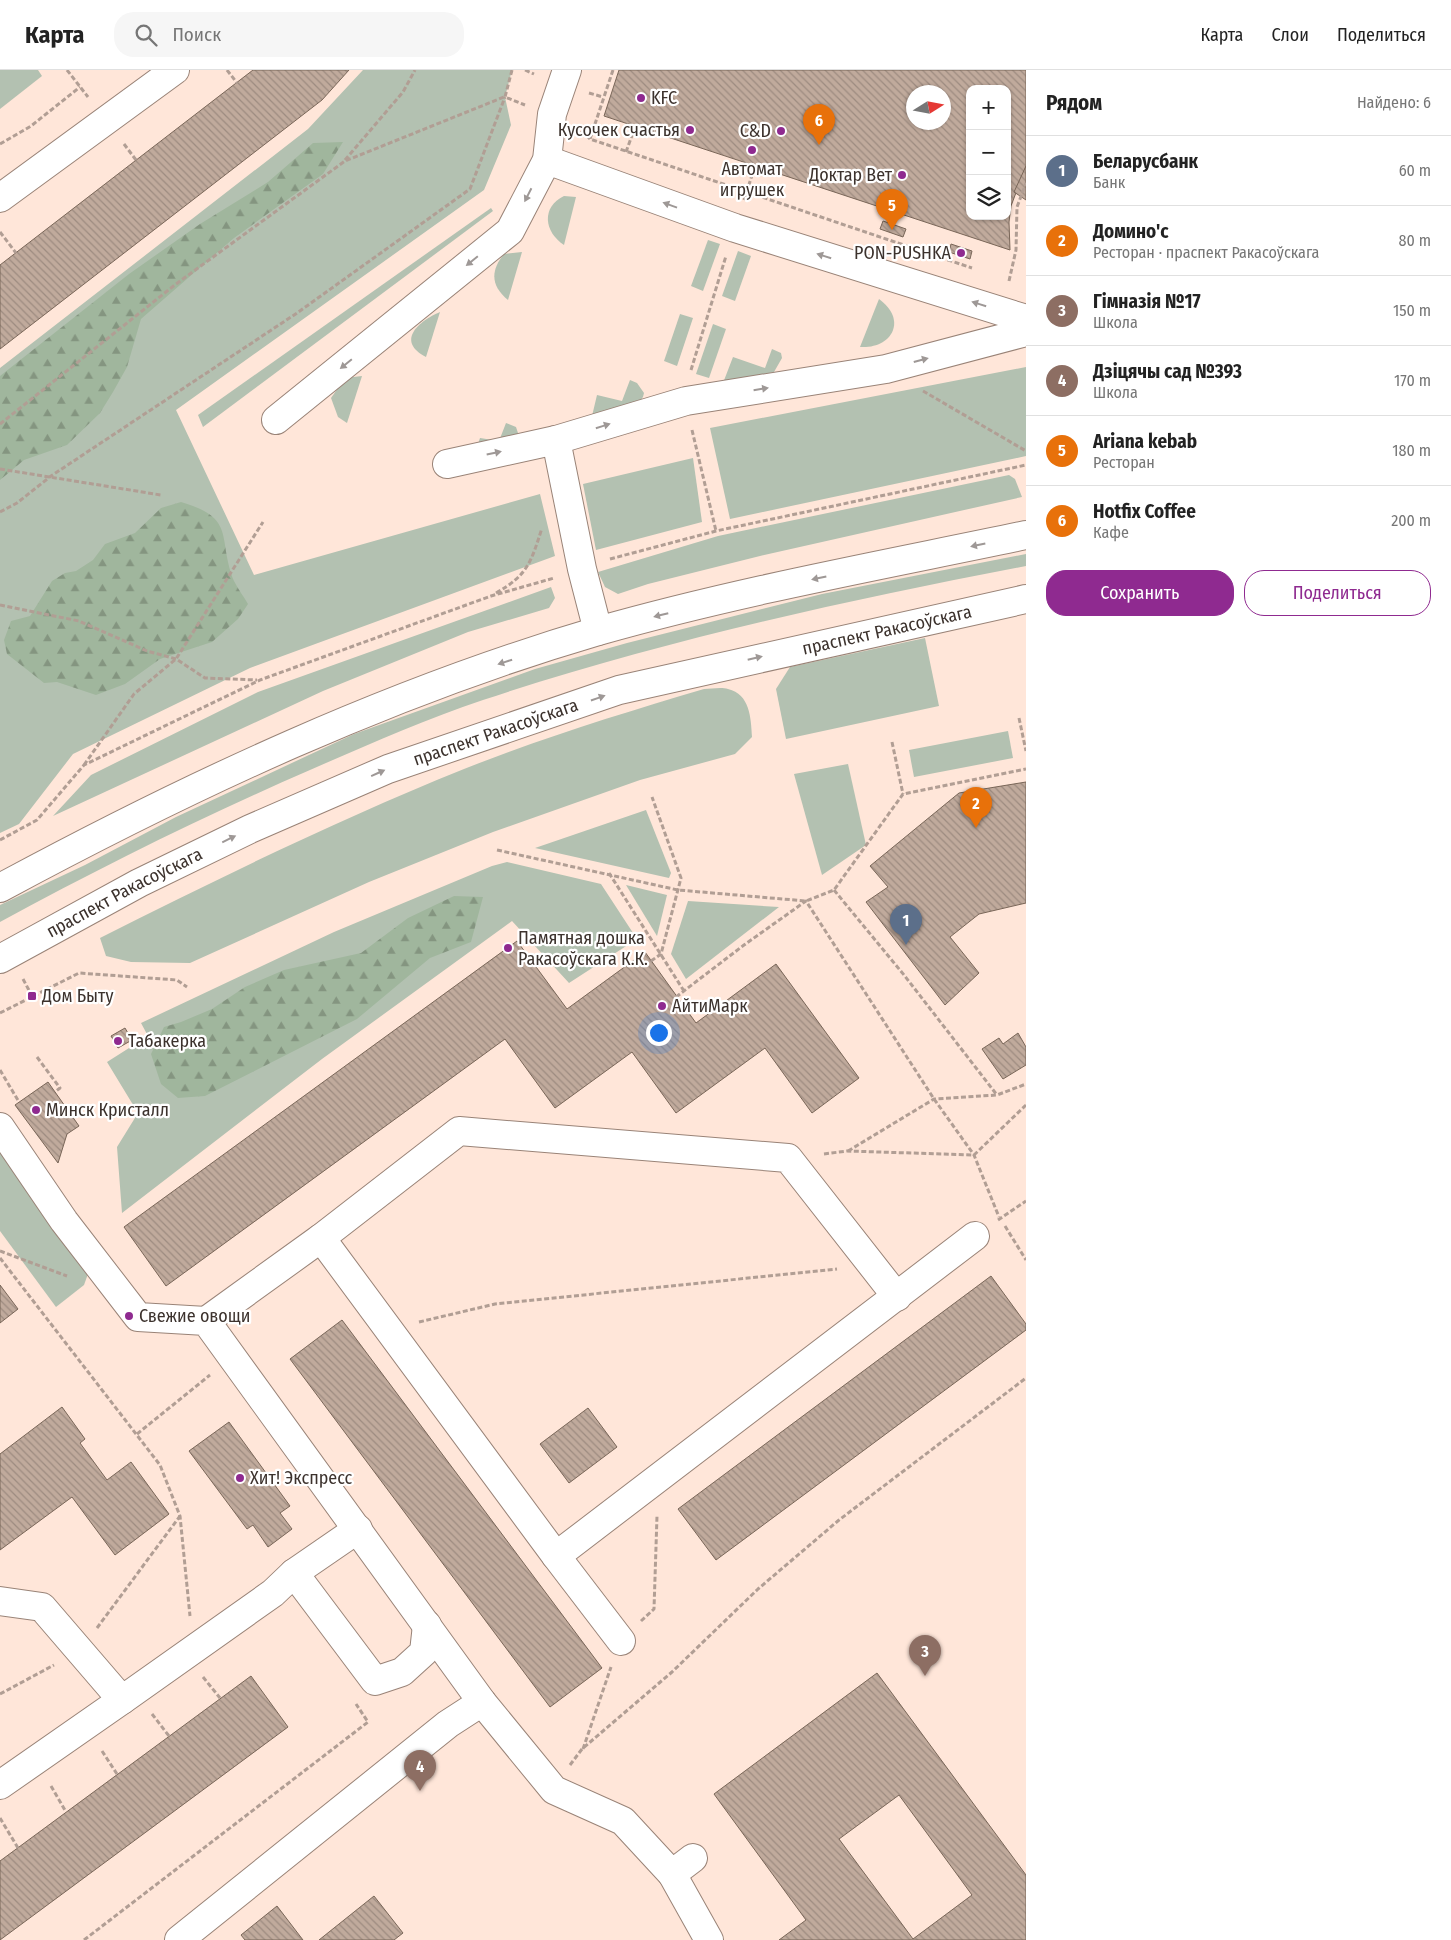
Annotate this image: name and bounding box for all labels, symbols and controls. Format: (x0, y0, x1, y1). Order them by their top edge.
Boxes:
search box (114, 12, 464, 57)
text: Карта (25, 21, 84, 49)
icon: search (132, 21, 160, 49)
text: Поиск (172, 23, 221, 46)
text: Карта (1200, 24, 1243, 46)
text: Слои (1271, 24, 1309, 46)
text: Поделиться (1337, 24, 1426, 46)
north arrow (906, 85, 951, 130)
map controls (966, 85, 1011, 220)
button: + (966, 85, 1011, 130)
place label: KFC (651, 87, 677, 109)
text: Рядом (1046, 90, 1102, 116)
marker: KFC (635, 92, 647, 104)
text: Найдено: 6 (1357, 93, 1431, 112)
pin: 6 (803, 104, 835, 145)
place label: Кусочек счастья (558, 119, 680, 141)
place label: C&D (740, 120, 771, 142)
marker: Кусочек счастья (684, 124, 696, 136)
marker: C&D (775, 125, 787, 137)
button: − (966, 130, 1011, 175)
marker: Автомат игрушек (746, 144, 758, 156)
text: Беларусбанк (1093, 150, 1198, 173)
place label: Автомат игрушек (720, 158, 785, 201)
text: 1 (1059, 161, 1065, 180)
text: 60 m (1399, 161, 1431, 180)
place label: Доктар Вет (808, 164, 893, 186)
marker: Доктар Вет (896, 169, 908, 181)
text: Банк (1093, 173, 1125, 192)
button: layers (966, 175, 1011, 220)
one-way arrow (524, 188, 532, 203)
pin: 5 (876, 189, 908, 230)
one-way arrow (662, 201, 677, 209)
text: Домино'c (1093, 220, 1169, 243)
text: 2 (1058, 231, 1066, 250)
text: 80 m (1399, 231, 1431, 250)
place label: PON-PUSHKA (854, 242, 952, 264)
text: Ресторан · праспект Ракасоўскага (1093, 243, 1319, 262)
marker: PON-PUSHKA (955, 247, 967, 259)
one-way arrow (817, 252, 832, 259)
one-way arrow (466, 256, 479, 267)
text: Гімназія №17 (1093, 290, 1201, 313)
one-way arrow (972, 300, 987, 308)
text: 3 (1058, 301, 1066, 320)
text: 150 m (1393, 301, 1431, 320)
text: Школа (1093, 313, 1138, 332)
one-way arrow (913, 355, 928, 363)
one-way arrow (340, 358, 353, 369)
text: Дзіцячы сад №393 (1093, 360, 1242, 383)
text: 4 (1058, 371, 1066, 390)
text: 170 m (1394, 371, 1431, 390)
text: Школа (1093, 383, 1138, 402)
one-way arrow (753, 384, 769, 392)
one-way arrow (596, 421, 611, 429)
text: Ariana kebab (1093, 430, 1197, 453)
text: 5 (1058, 441, 1066, 460)
text: 180 m (1392, 441, 1431, 460)
one-way arrow (487, 449, 502, 457)
text: Ресторан (1093, 453, 1155, 472)
text: Hotfix Coffee (1093, 500, 1196, 523)
text: 6 (1058, 511, 1066, 530)
text: 200 m (1391, 511, 1431, 530)
text: Кафе (1093, 523, 1129, 542)
one-way arrow (971, 541, 986, 549)
button: Сохранить (1046, 570, 1234, 616)
button: Поделиться (1244, 570, 1431, 616)
one-way arrow (812, 574, 827, 582)
street label: праспект Ракасоўскага (800, 600, 974, 660)
one-way arrow (654, 612, 669, 620)
one-way arrow (748, 654, 763, 662)
one-way arrow (498, 658, 513, 666)
one-way arrow (590, 693, 605, 701)
street label: праспект Ракасоўскага (410, 694, 581, 771)
one-way arrow (371, 769, 385, 777)
pin: 2 (960, 787, 992, 828)
one-way arrow (222, 835, 236, 843)
street label: праспект Ракасоўскага (43, 843, 206, 942)
pin: 1 (890, 904, 922, 945)
place label: Памятная дошка Ракасоўскага К.К. (518, 927, 648, 970)
marker: Памятная дошка Ракасоўскага К.К. (502, 942, 514, 954)
place label: Дом Быту (41, 985, 113, 1007)
marker: Дом Быту (26, 990, 38, 1002)
place label: АйтиМарк (672, 995, 748, 1017)
marker: АйтиМарк (656, 1000, 668, 1012)
your location (646, 1020, 672, 1046)
place label: Табакерка (128, 1030, 206, 1052)
marker: Табакерка (112, 1035, 124, 1047)
place label: Минск Кристалл (46, 1099, 169, 1121)
marker: Минск Кристалл (30, 1104, 42, 1116)
place label: Свежие овощи (139, 1305, 250, 1327)
marker: Свежие овощи (123, 1310, 135, 1322)
place label: Хит! Экспресс (250, 1467, 353, 1489)
marker: Хит! Экспресс (234, 1472, 246, 1484)
pin: 3 (909, 1635, 941, 1676)
pin: 4 (404, 1750, 436, 1791)

